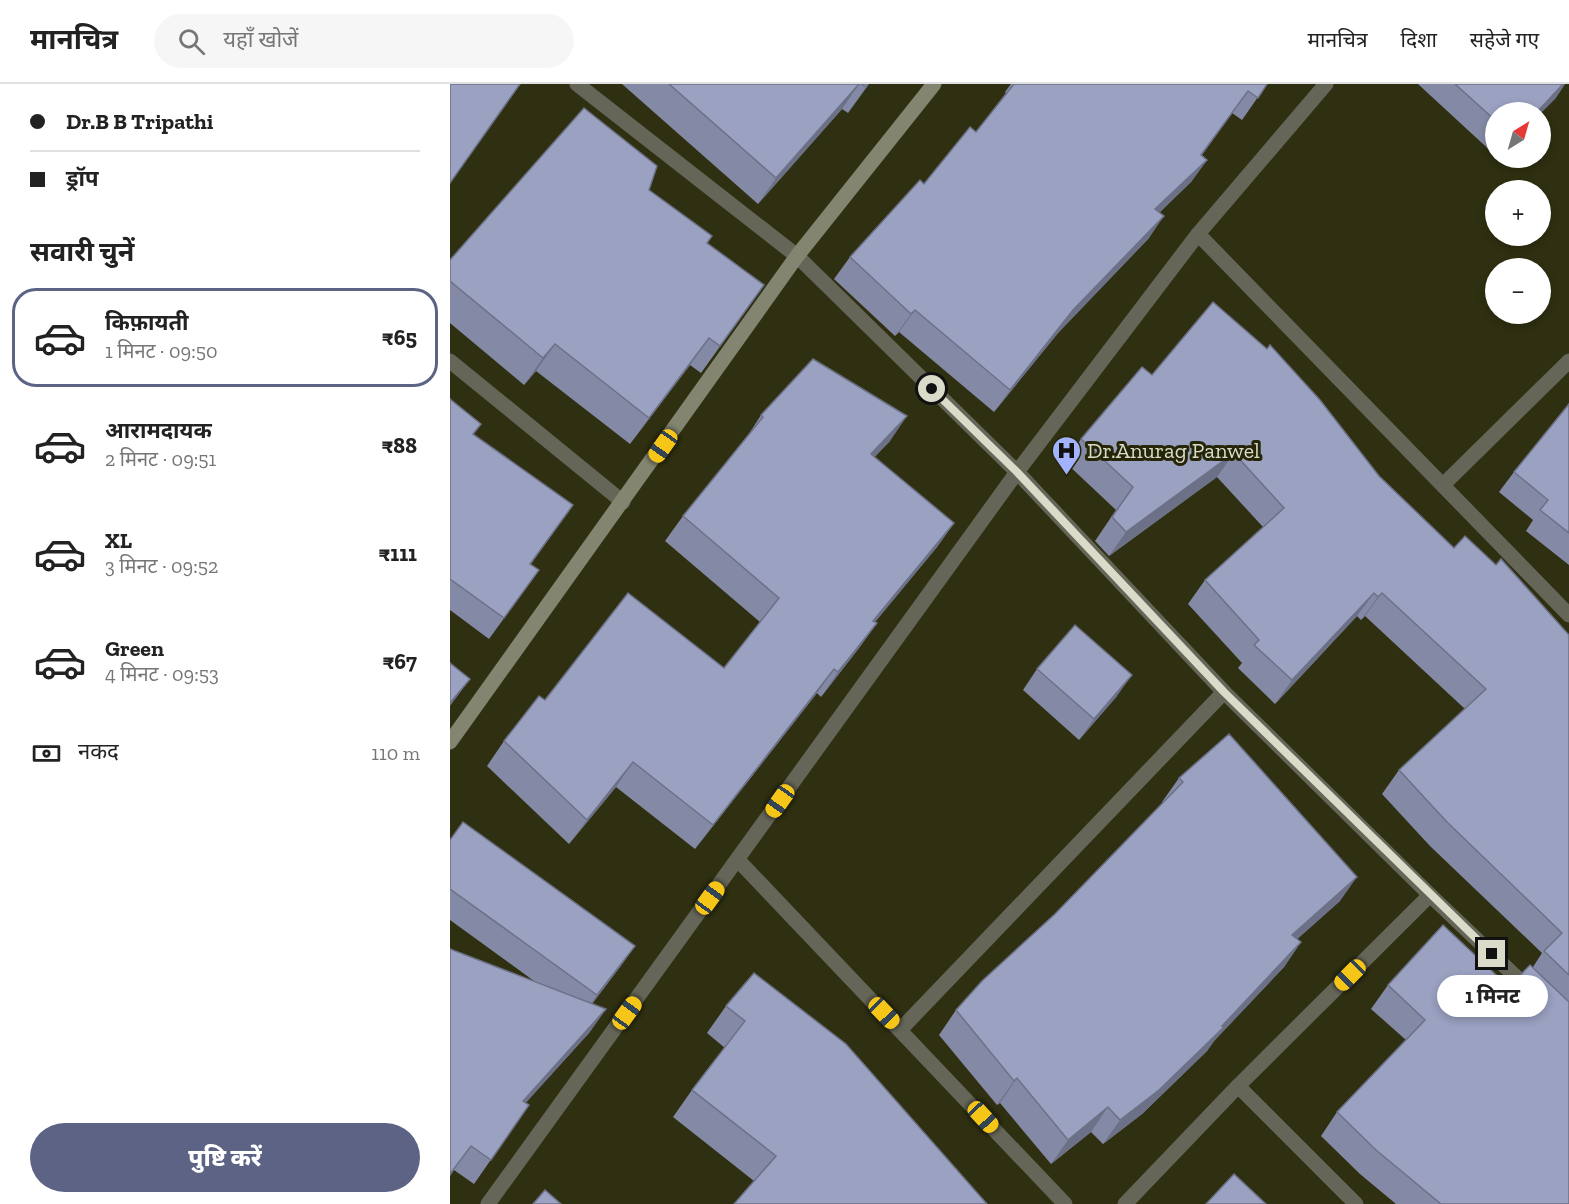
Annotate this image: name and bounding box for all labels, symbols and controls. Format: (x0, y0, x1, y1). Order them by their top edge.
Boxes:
search box (154, 14, 574, 68)
text: मानचित्र (30, 23, 118, 56)
icon: search (175, 25, 208, 58)
text: यहाँ खोजें (223, 26, 298, 53)
text: मानचित्र (1308, 27, 1368, 52)
text: दिशा (1401, 27, 1437, 52)
text: सहेजे गए (1470, 27, 1539, 52)
north arrow (1485, 102, 1551, 168)
map controls (1485, 102, 1551, 324)
text: Dr.B B Tripathi (66, 108, 213, 135)
text: ड्रॉप (66, 165, 99, 192)
button: + (1485, 180, 1551, 246)
text: सवारी चुनें (30, 236, 134, 268)
button: − (1485, 258, 1551, 324)
text: किफ़ायती (105, 309, 189, 336)
icon: car (33, 311, 87, 365)
text: ₹65 (382, 324, 417, 351)
text: 1 मिनट · 09:50 (105, 339, 217, 363)
route start (918, 375, 945, 402)
text: आरामदायक (105, 417, 212, 444)
icon: car (33, 419, 87, 473)
car (645, 426, 681, 466)
text: ₹88 (381, 432, 417, 459)
hospital icon: Dr.Anurag Panwel (1050, 434, 1082, 476)
place label: Dr.Anurag Panwel (1087, 437, 1260, 464)
text: 2 मिनट · 09:51 (105, 447, 216, 471)
icon: car (33, 527, 87, 581)
text: XL (105, 527, 132, 554)
text: ₹111 (378, 540, 417, 567)
text: 3 मिनट · 09:52 (105, 554, 218, 578)
icon: car (33, 635, 87, 689)
text: Green (105, 635, 164, 662)
text: ₹67 (382, 648, 417, 675)
text: 4 मिनट · 09:53 (105, 662, 219, 686)
icon: cash (30, 737, 63, 770)
text: नकद (78, 738, 119, 765)
text: 110 m (371, 741, 420, 765)
car (762, 781, 798, 821)
car (692, 878, 728, 918)
route end (1478, 940, 1505, 967)
car (1331, 956, 1369, 994)
callout: 1 मिनट (1436, 975, 1548, 1017)
text: 1 मिनट (1465, 984, 1520, 1008)
car (609, 993, 645, 1033)
car (865, 994, 903, 1032)
car (964, 1098, 1002, 1136)
button: पुष्टि करें (30, 1123, 420, 1192)

